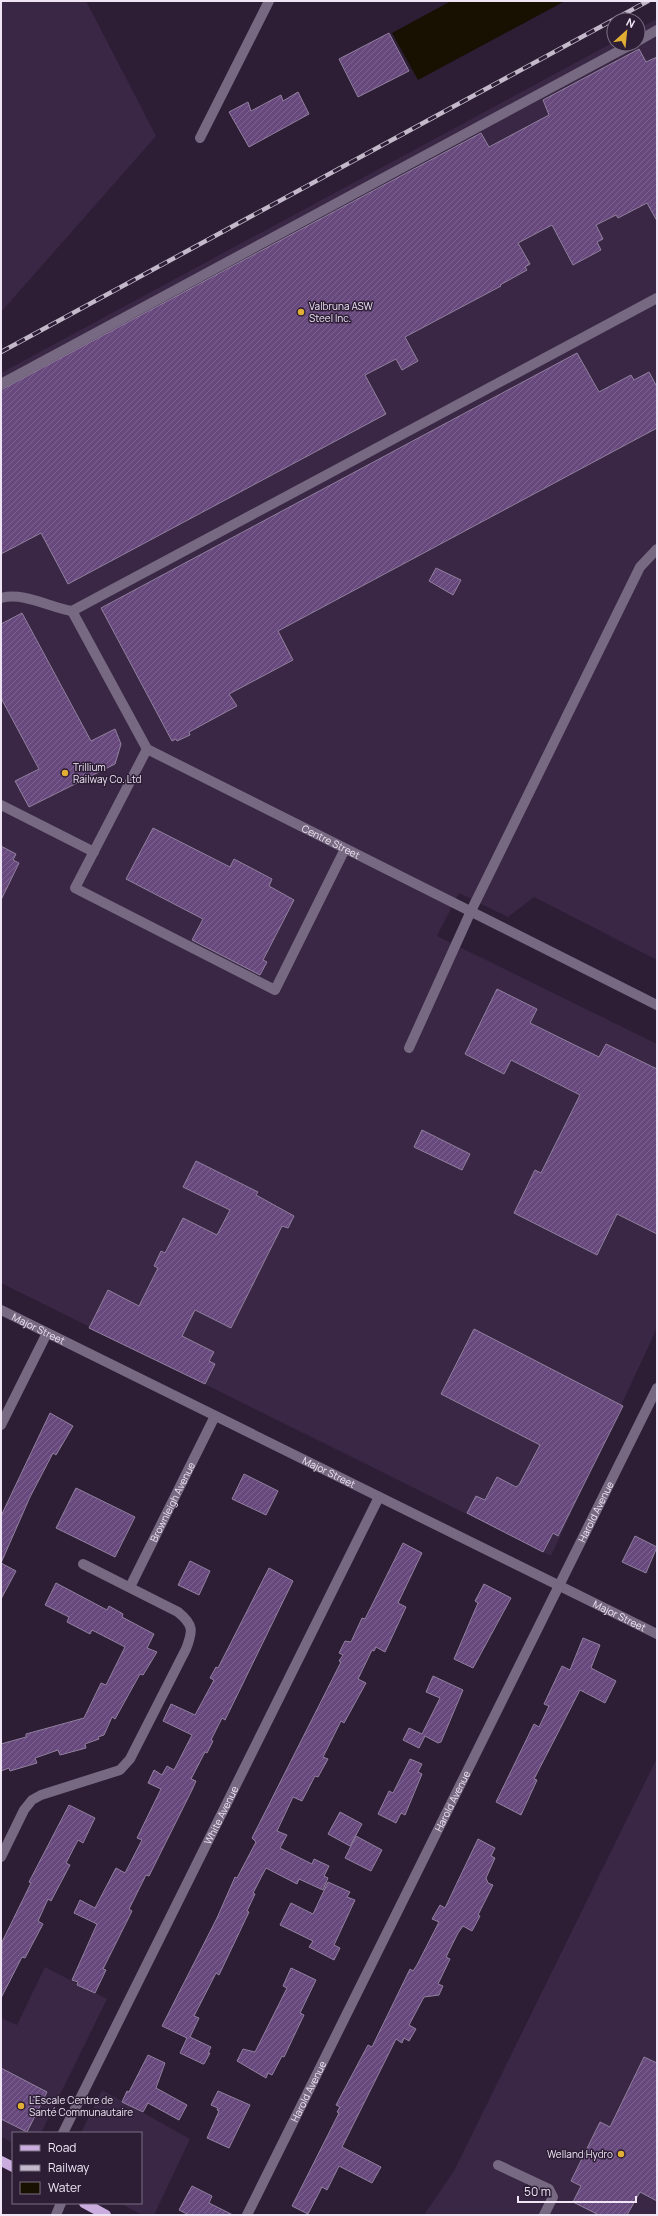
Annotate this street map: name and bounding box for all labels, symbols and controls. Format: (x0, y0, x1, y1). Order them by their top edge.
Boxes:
north arrow (606, 12, 646, 52)
text: N (624, 14, 638, 31)
place label: Valbruna ASW Steel Inc. (309, 299, 374, 325)
marker: Valbruna ASW Steel Inc. (296, 307, 306, 317)
place label: Trillium Railway Co. Ltd (73, 760, 142, 786)
marker: Trillium Railway Co. Ltd (60, 768, 70, 778)
street label: Centre Street (299, 821, 363, 862)
street label: Major Street (10, 1310, 68, 1348)
street label: Major Street (300, 1453, 358, 1491)
street label: Brownleigh Avenue (146, 1459, 198, 1544)
street label: Harold Avenue (575, 1479, 617, 1545)
street label: Major Street (591, 1597, 649, 1635)
street label: Harold Avenue (431, 1768, 473, 1834)
street label: White Avenue (201, 1783, 241, 1847)
street label: Harold Avenue (287, 2058, 329, 2124)
place label: L'Escale Centre de Santé Communautaire (29, 2093, 133, 2119)
marker: L'Escale Centre de Santé Communautaire (16, 2101, 26, 2111)
legend (12, 2132, 142, 2204)
text: Road (48, 2139, 76, 2156)
place label: Welland Hydro (547, 2147, 613, 2161)
marker: Welland Hydro (616, 2149, 626, 2159)
text: Railway (48, 2159, 90, 2176)
scale bar (518, 2178, 636, 2204)
text: Water (48, 2179, 82, 2196)
text: 50 m (524, 2183, 551, 2200)

